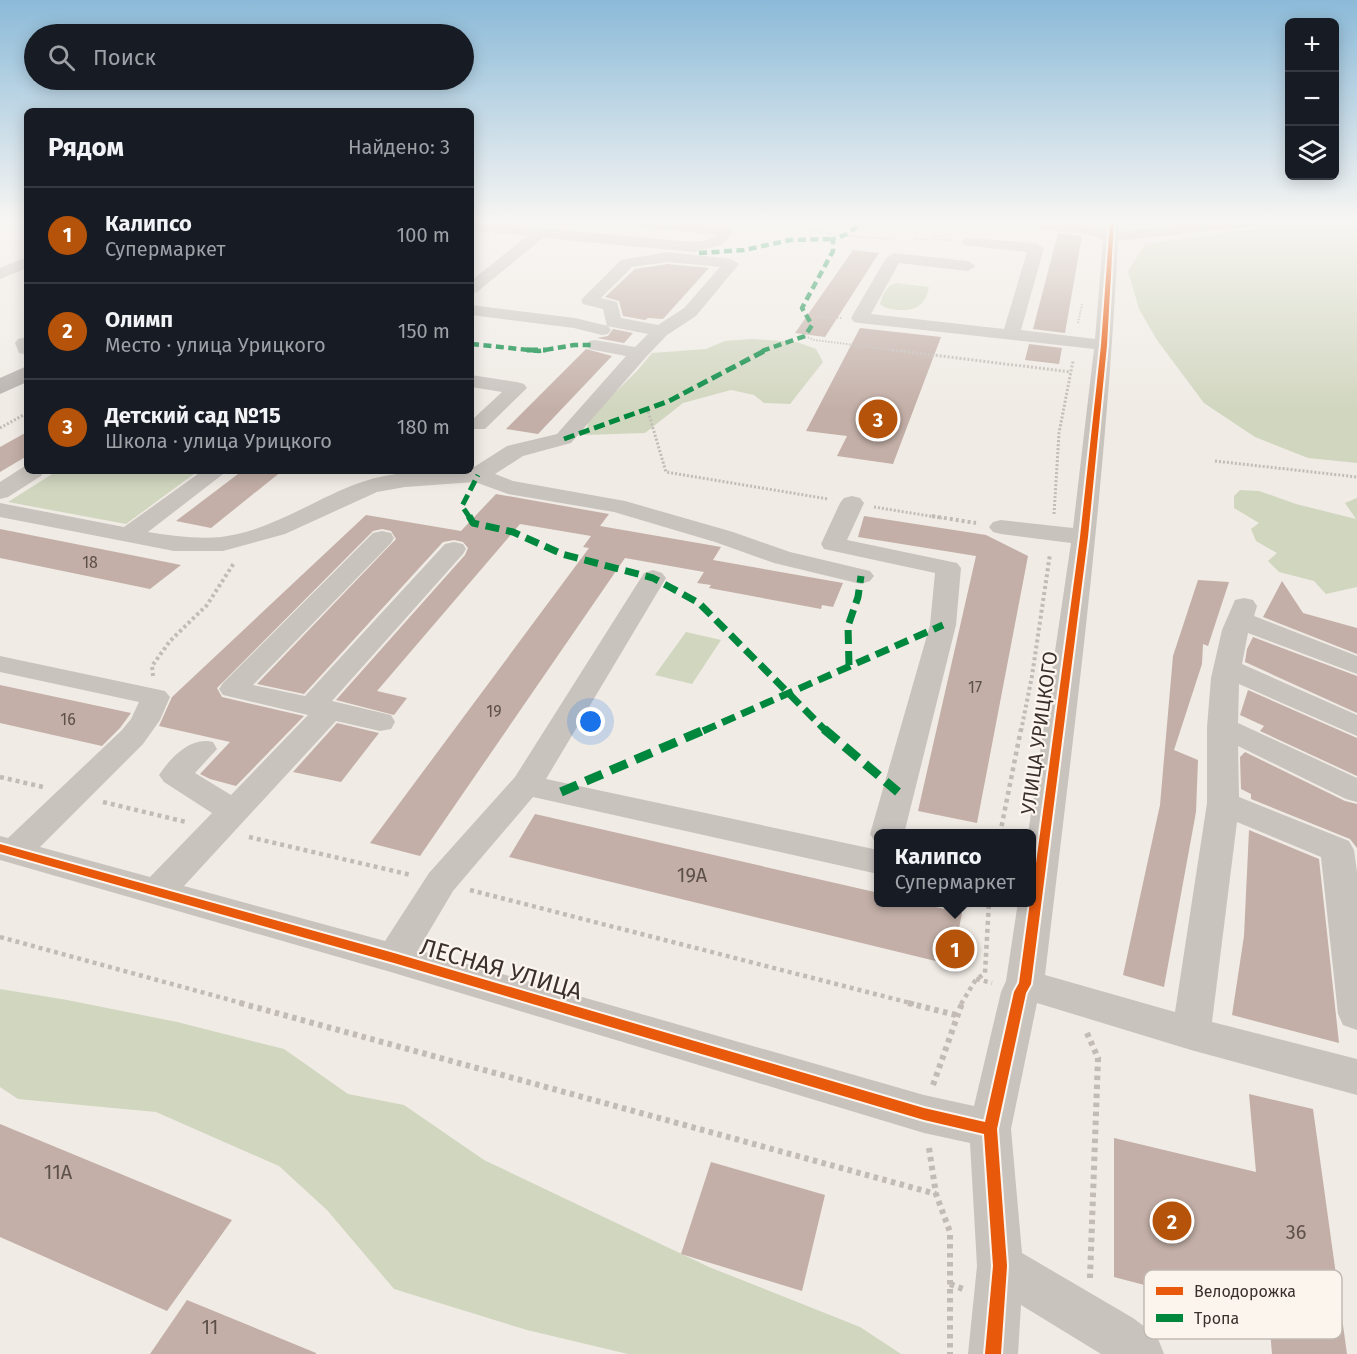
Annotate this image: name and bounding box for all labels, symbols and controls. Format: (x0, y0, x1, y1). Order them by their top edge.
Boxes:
map controls (1285, 18, 1339, 180)
button: + (1285, 18, 1339, 72)
search box (24, 24, 474, 90)
icon: search (45, 41, 78, 74)
text: Поиск (93, 44, 156, 71)
button: − (1285, 72, 1339, 126)
button: layers (1285, 126, 1339, 180)
text: Рядом (48, 132, 124, 163)
text: Найдено: 3 (348, 135, 450, 159)
text: Калипсо (105, 210, 192, 237)
text: 1 (63, 223, 72, 247)
text: 100 m (397, 223, 450, 247)
text: Супермаркет (105, 237, 225, 261)
text: Олимп (105, 306, 173, 333)
text: 2 (62, 319, 73, 343)
text: 150 m (398, 319, 450, 343)
text: Место · улица Урицкого (105, 333, 326, 357)
pin: 3 (858, 396, 898, 442)
text: Детский сад №15 (105, 402, 281, 429)
text: 3 (62, 415, 73, 439)
text: 180 m (397, 415, 450, 439)
text: Школа · улица Урицкого (105, 429, 332, 453)
house number: 18 (82, 553, 98, 572)
street label: УЛИЦА УРИЦКОГО (1016, 650, 1062, 816)
house number: 17 (968, 678, 982, 697)
house number: 19 (486, 702, 502, 721)
your location (576, 707, 605, 736)
house number: 16 (60, 710, 76, 729)
popup (874, 829, 1036, 907)
text: Калипсо (895, 843, 982, 870)
house number: 19А (677, 863, 708, 887)
text: Супермаркет (895, 870, 1015, 894)
pin: 1 (936, 926, 974, 972)
street label: ЛЕСНАЯ УЛИЦА (417, 933, 585, 1006)
house number: 11А (44, 1160, 73, 1184)
pin: 2 (1152, 1198, 1192, 1244)
house number: 36 (1286, 1220, 1306, 1244)
legend (1144, 1270, 1342, 1339)
text: Велодорожка (1194, 1282, 1296, 1301)
text: Тропа (1194, 1309, 1239, 1328)
house number: 11 (201, 1315, 219, 1339)

